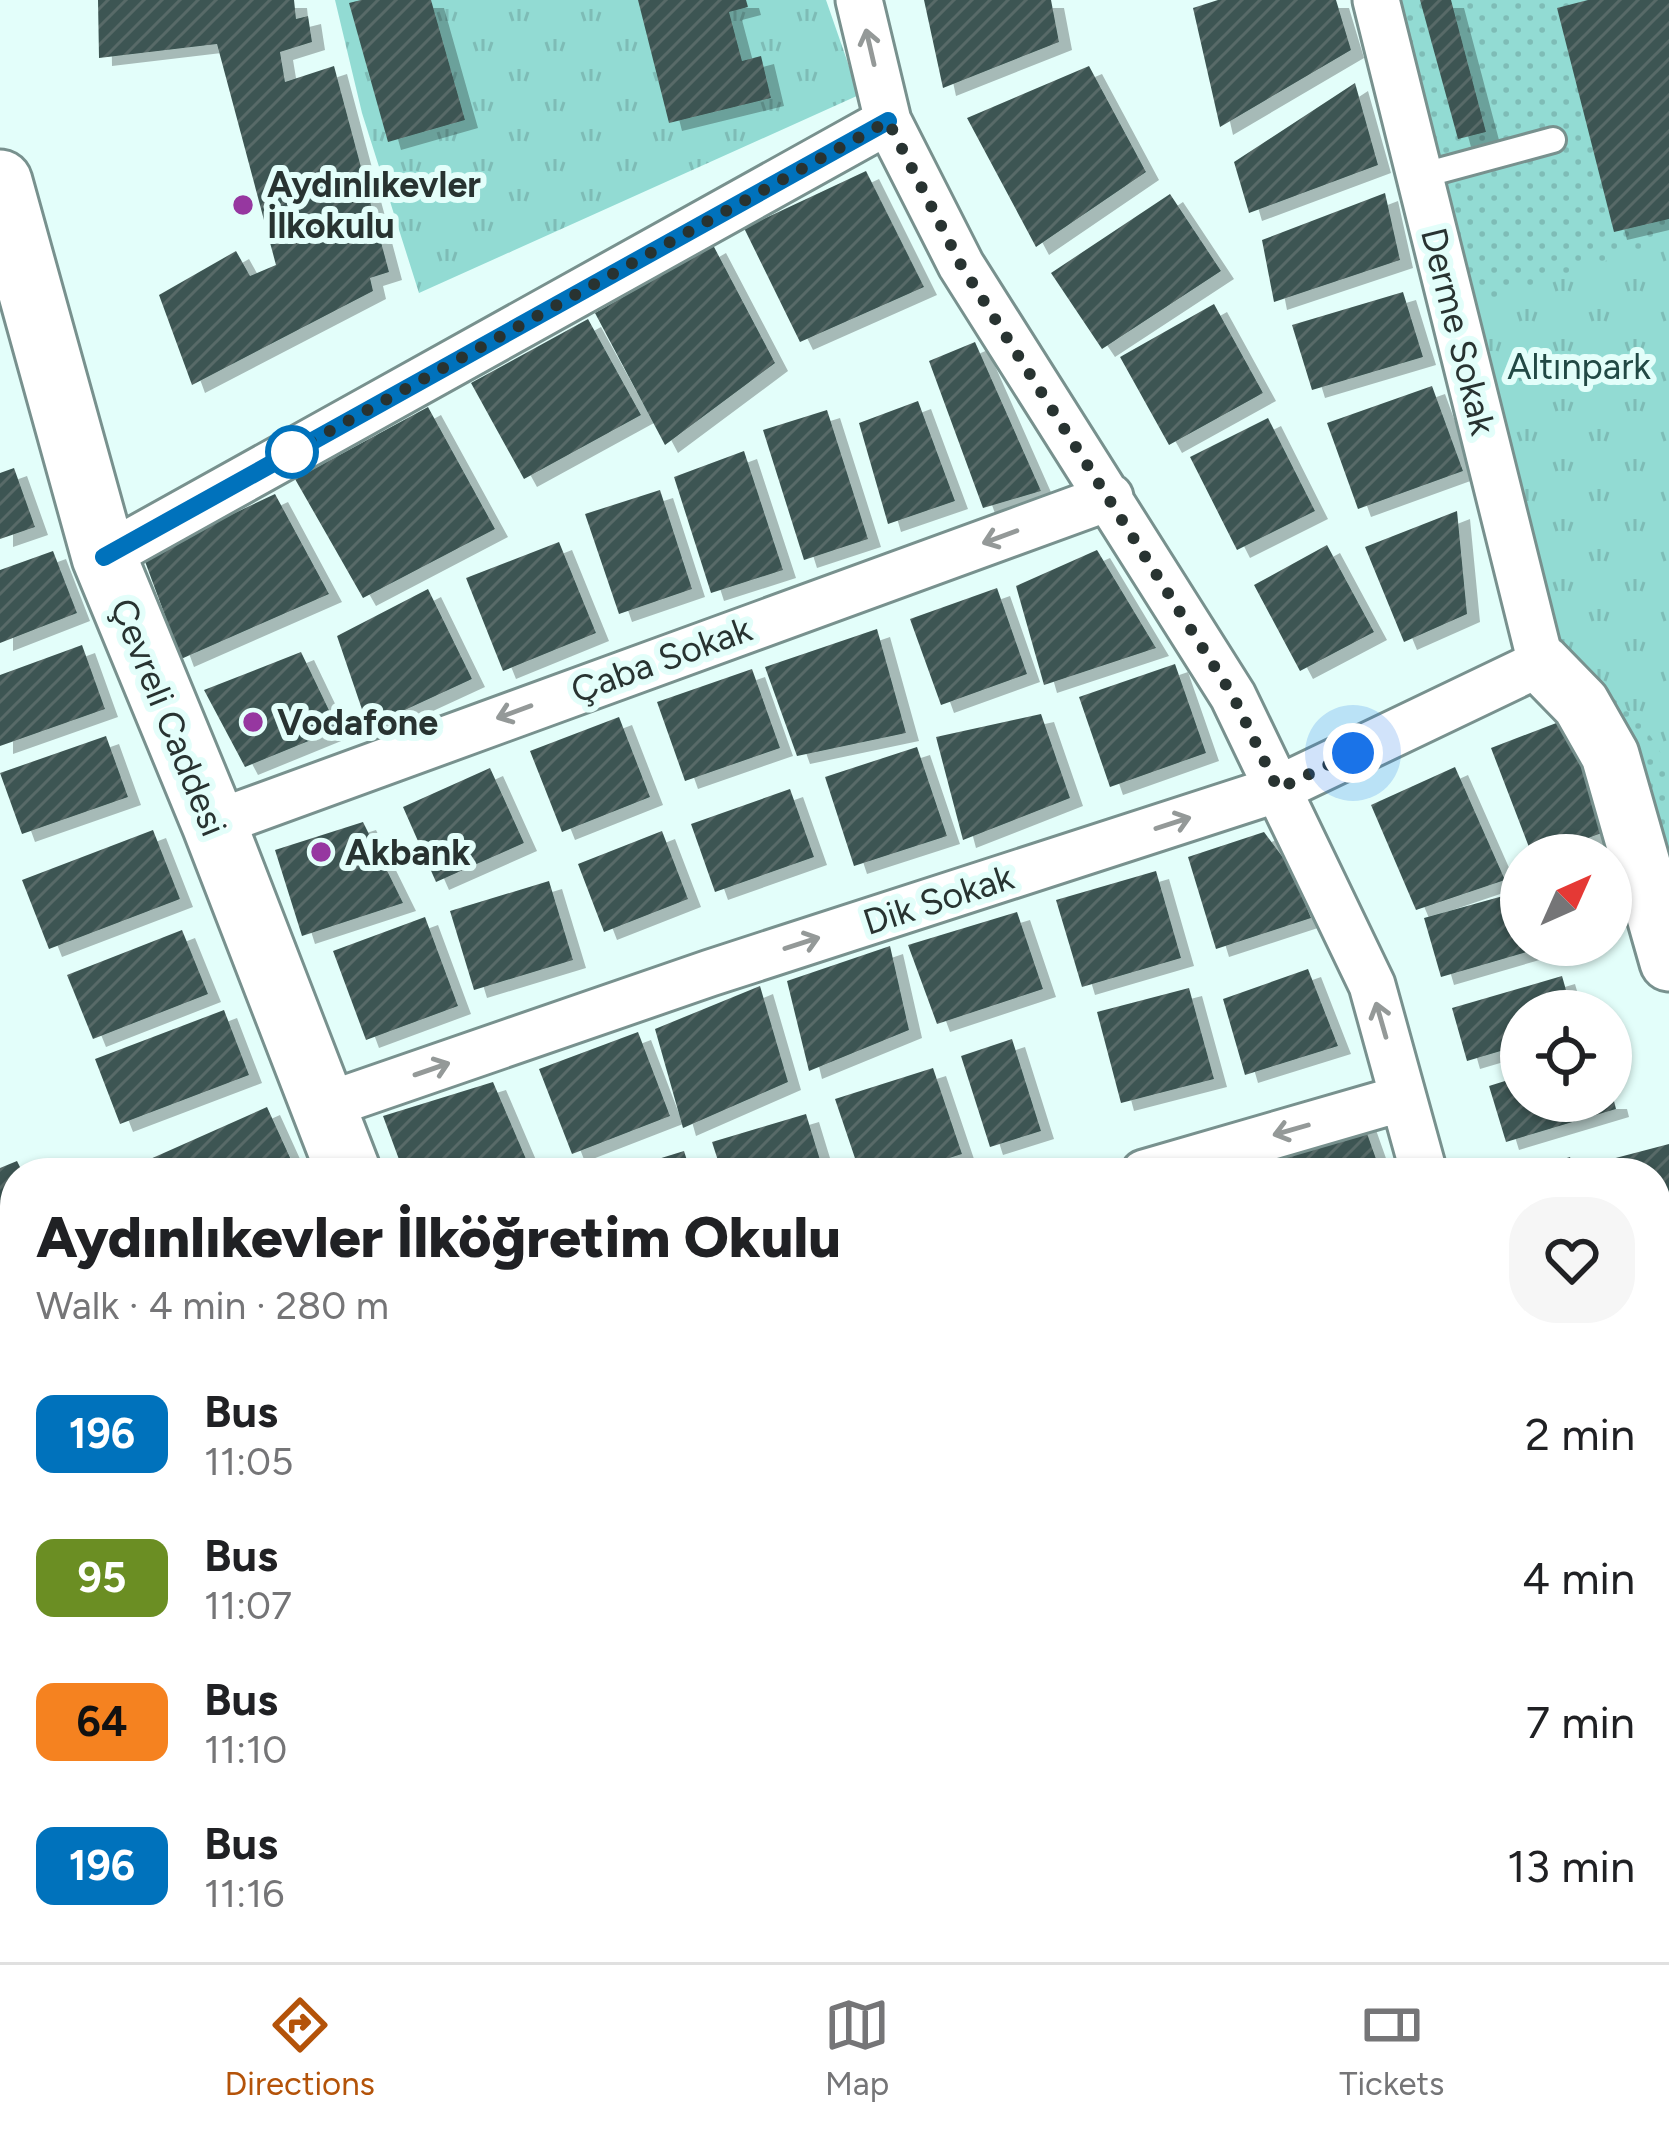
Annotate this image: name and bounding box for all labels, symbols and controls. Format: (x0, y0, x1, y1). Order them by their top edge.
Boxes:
one-way arrow (858, 29, 880, 67)
place label: Aydınlıkevler İlkokulu (267, 163, 481, 247)
marker: Aydınlıkevler İlkokulu (230, 192, 256, 218)
street label: Derme Sokak (1412, 223, 1505, 440)
park label: Altınpark (1507, 345, 1651, 388)
unlabelled marker (267, 427, 317, 477)
one-way arrow (982, 528, 1019, 549)
street label: Çevreli Caddesi (101, 592, 236, 842)
street label: Çaba Sokak (565, 607, 758, 712)
place label: Vodafone (277, 701, 438, 744)
one-way arrow (497, 703, 534, 724)
marker: Vodafone (240, 709, 266, 735)
your location (1323, 723, 1383, 783)
one-way arrow (1153, 811, 1191, 833)
place label: Akbank (345, 831, 471, 874)
north arrow (1500, 834, 1632, 966)
map controls (1500, 834, 1632, 1122)
marker: Akbank (308, 839, 334, 865)
street label: Dik Sokak (858, 855, 1019, 944)
one-way arrow (782, 931, 820, 953)
button: locate (1500, 990, 1632, 1122)
one-way arrow (1369, 1002, 1391, 1040)
one-way arrow (412, 1056, 450, 1078)
one-way arrow (1273, 1120, 1311, 1142)
button: heart (1509, 1197, 1635, 1323)
text: Aydınlıkevler İlköğretim Okulu (36, 1203, 841, 1271)
text: Walk · 4 min · 280 m (36, 1282, 389, 1329)
text: Bus (204, 1384, 278, 1438)
text: 2 min (1525, 1407, 1635, 1461)
text: 196 (69, 1408, 135, 1459)
text: 11:05 (204, 1438, 294, 1485)
text: Bus (204, 1528, 278, 1582)
text: 4 min (1522, 1551, 1635, 1605)
text: 95 (78, 1552, 126, 1603)
text: 11:07 (204, 1582, 292, 1629)
text: Bus (204, 1672, 278, 1726)
text: 7 min (1526, 1695, 1635, 1749)
text: 64 (77, 1696, 127, 1747)
text: 11:10 (204, 1726, 287, 1773)
text: Bus (204, 1816, 278, 1870)
text: 13 min (1507, 1839, 1635, 1893)
text: 196 (69, 1840, 135, 1891)
text: 11:16 (204, 1870, 284, 1917)
tab: Directions (225, 1992, 375, 2103)
tab: Map (824, 1992, 890, 2103)
tab: Tickets (1339, 1992, 1444, 2103)

